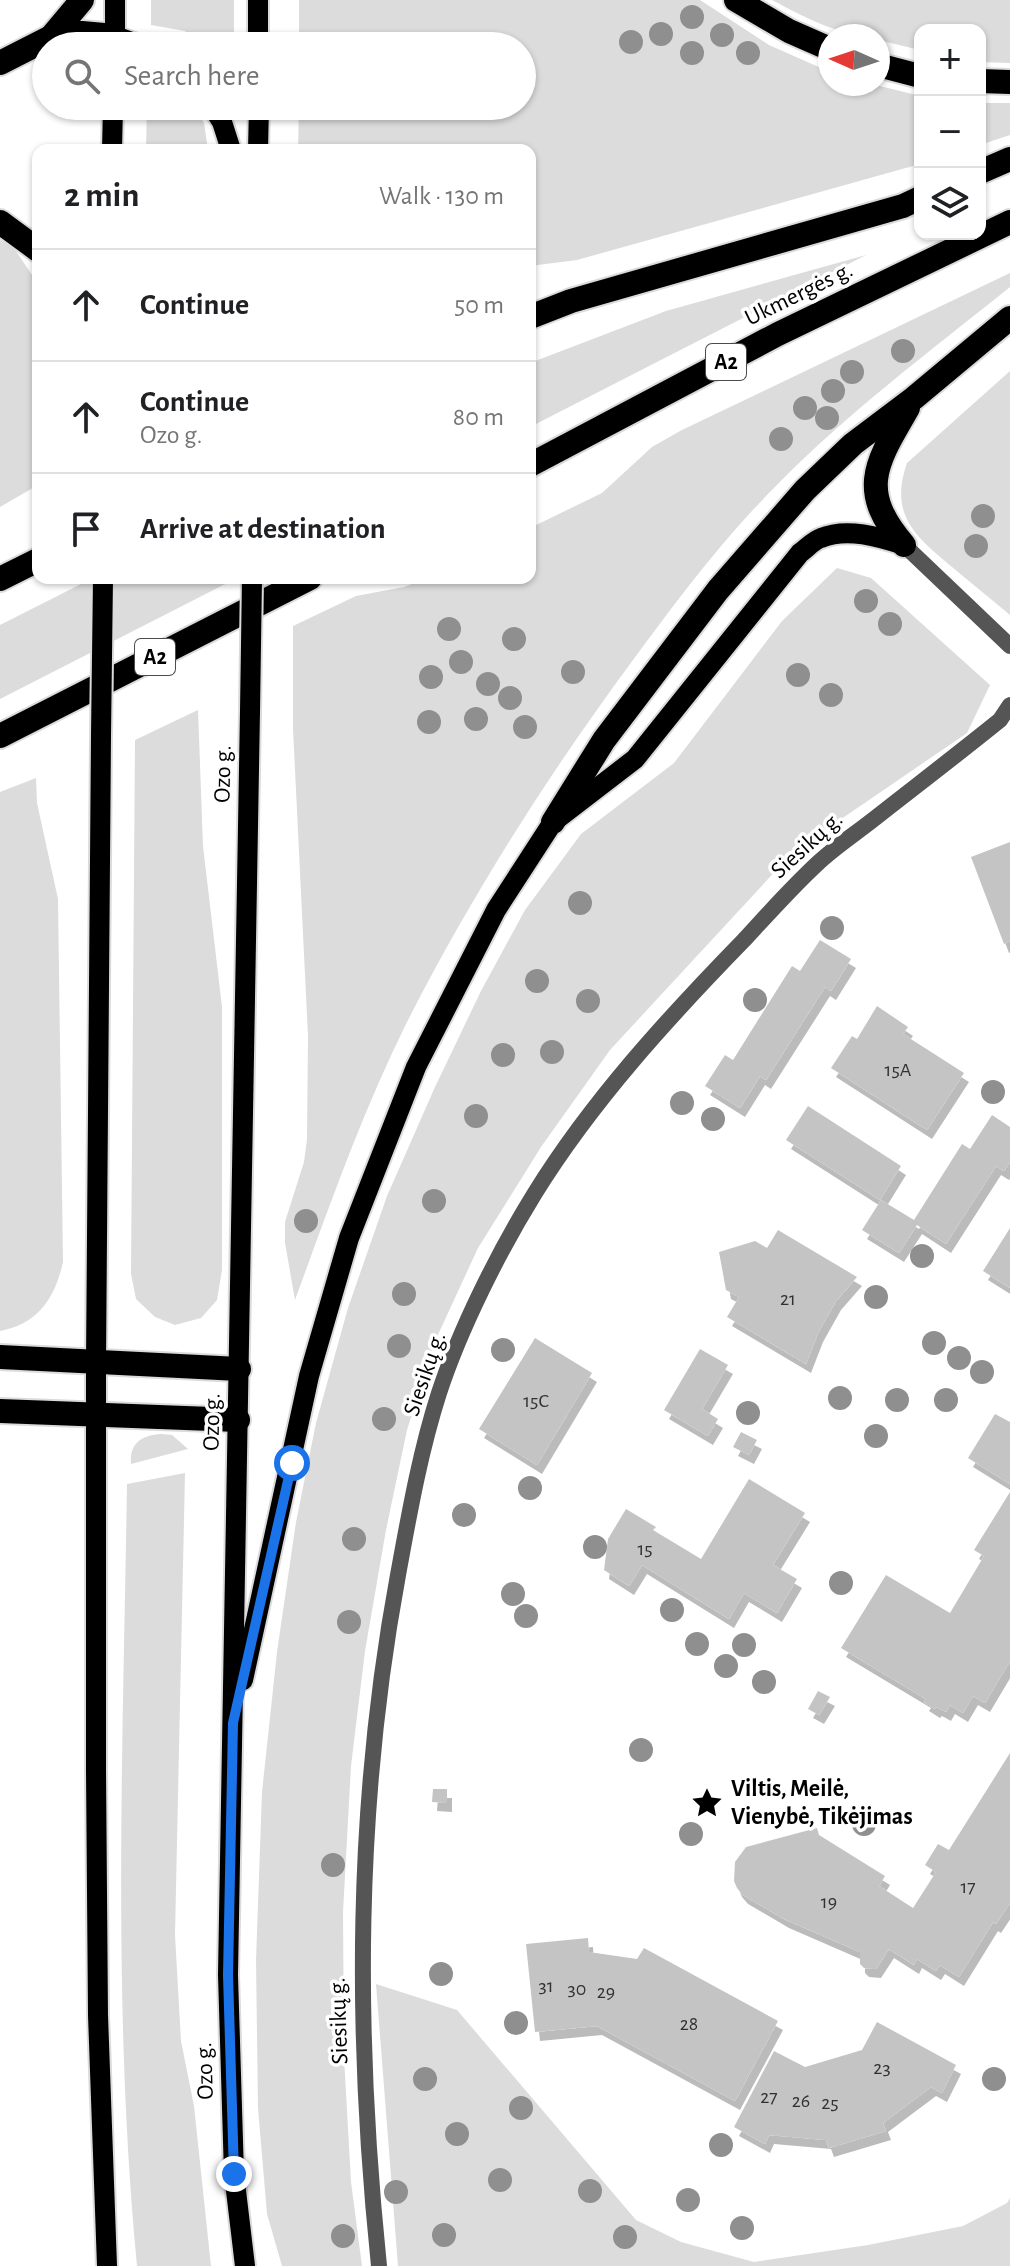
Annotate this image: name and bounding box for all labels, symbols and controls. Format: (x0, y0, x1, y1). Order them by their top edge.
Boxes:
north arrow (818, 24, 890, 96)
map controls (914, 24, 986, 240)
button: + (914, 24, 986, 96)
search box (32, 32, 536, 120)
icon: search (60, 54, 104, 98)
text: Search here (124, 61, 260, 91)
button: − (914, 96, 986, 168)
button: layers (914, 168, 986, 240)
text: 2 min (64, 179, 139, 213)
text: Walk · 130 m (379, 183, 504, 209)
street label: Ukmergės g. (741, 258, 857, 330)
icon: ahead (64, 283, 108, 327)
text: Continue (140, 290, 249, 320)
text: 50 m (454, 292, 504, 318)
road number: A2 (706, 344, 746, 380)
text: Continue (140, 387, 249, 417)
icon: ahead (64, 395, 108, 439)
text: 80 m (453, 404, 504, 430)
text: Ozo g. (140, 422, 203, 448)
icon: arrive (64, 507, 108, 551)
text: Arrive at destination (140, 514, 386, 544)
road number: A2 (135, 639, 175, 675)
street label: Ozo g. (210, 745, 236, 803)
street label: Siesikų g. (767, 807, 847, 883)
house number: 15A (885, 1060, 912, 1080)
house number: 21 (780, 1289, 796, 1309)
street label: Siesikų g. (399, 1329, 451, 1419)
house number: 15C (523, 1391, 549, 1411)
street label: Ozo g. (199, 1393, 225, 1451)
route start (274, 1445, 310, 1481)
house number: 15 (637, 1539, 653, 1559)
place label: Viltis, Meilė, Vienybė, Tikėjimas (731, 1777, 913, 1829)
place icon: Viltis, Meilė, Vienybė, Tikėjimas (690, 1786, 724, 1820)
house number: 17 (960, 1877, 976, 1897)
house number: 19 (821, 1892, 837, 1912)
house number: 31 (538, 1976, 554, 1996)
street label: Siesikų g. (325, 1977, 353, 2065)
house number: 30 (568, 1979, 586, 1999)
house number: 29 (597, 1982, 615, 2002)
house number: 28 (680, 2014, 698, 2034)
street label: Ozo g. (192, 2042, 218, 2100)
house number: 23 (873, 2058, 891, 2078)
house number: 27 (760, 2087, 778, 2107)
house number: 26 (792, 2091, 810, 2111)
house number: 25 (821, 2093, 839, 2113)
route end (216, 2156, 252, 2192)

